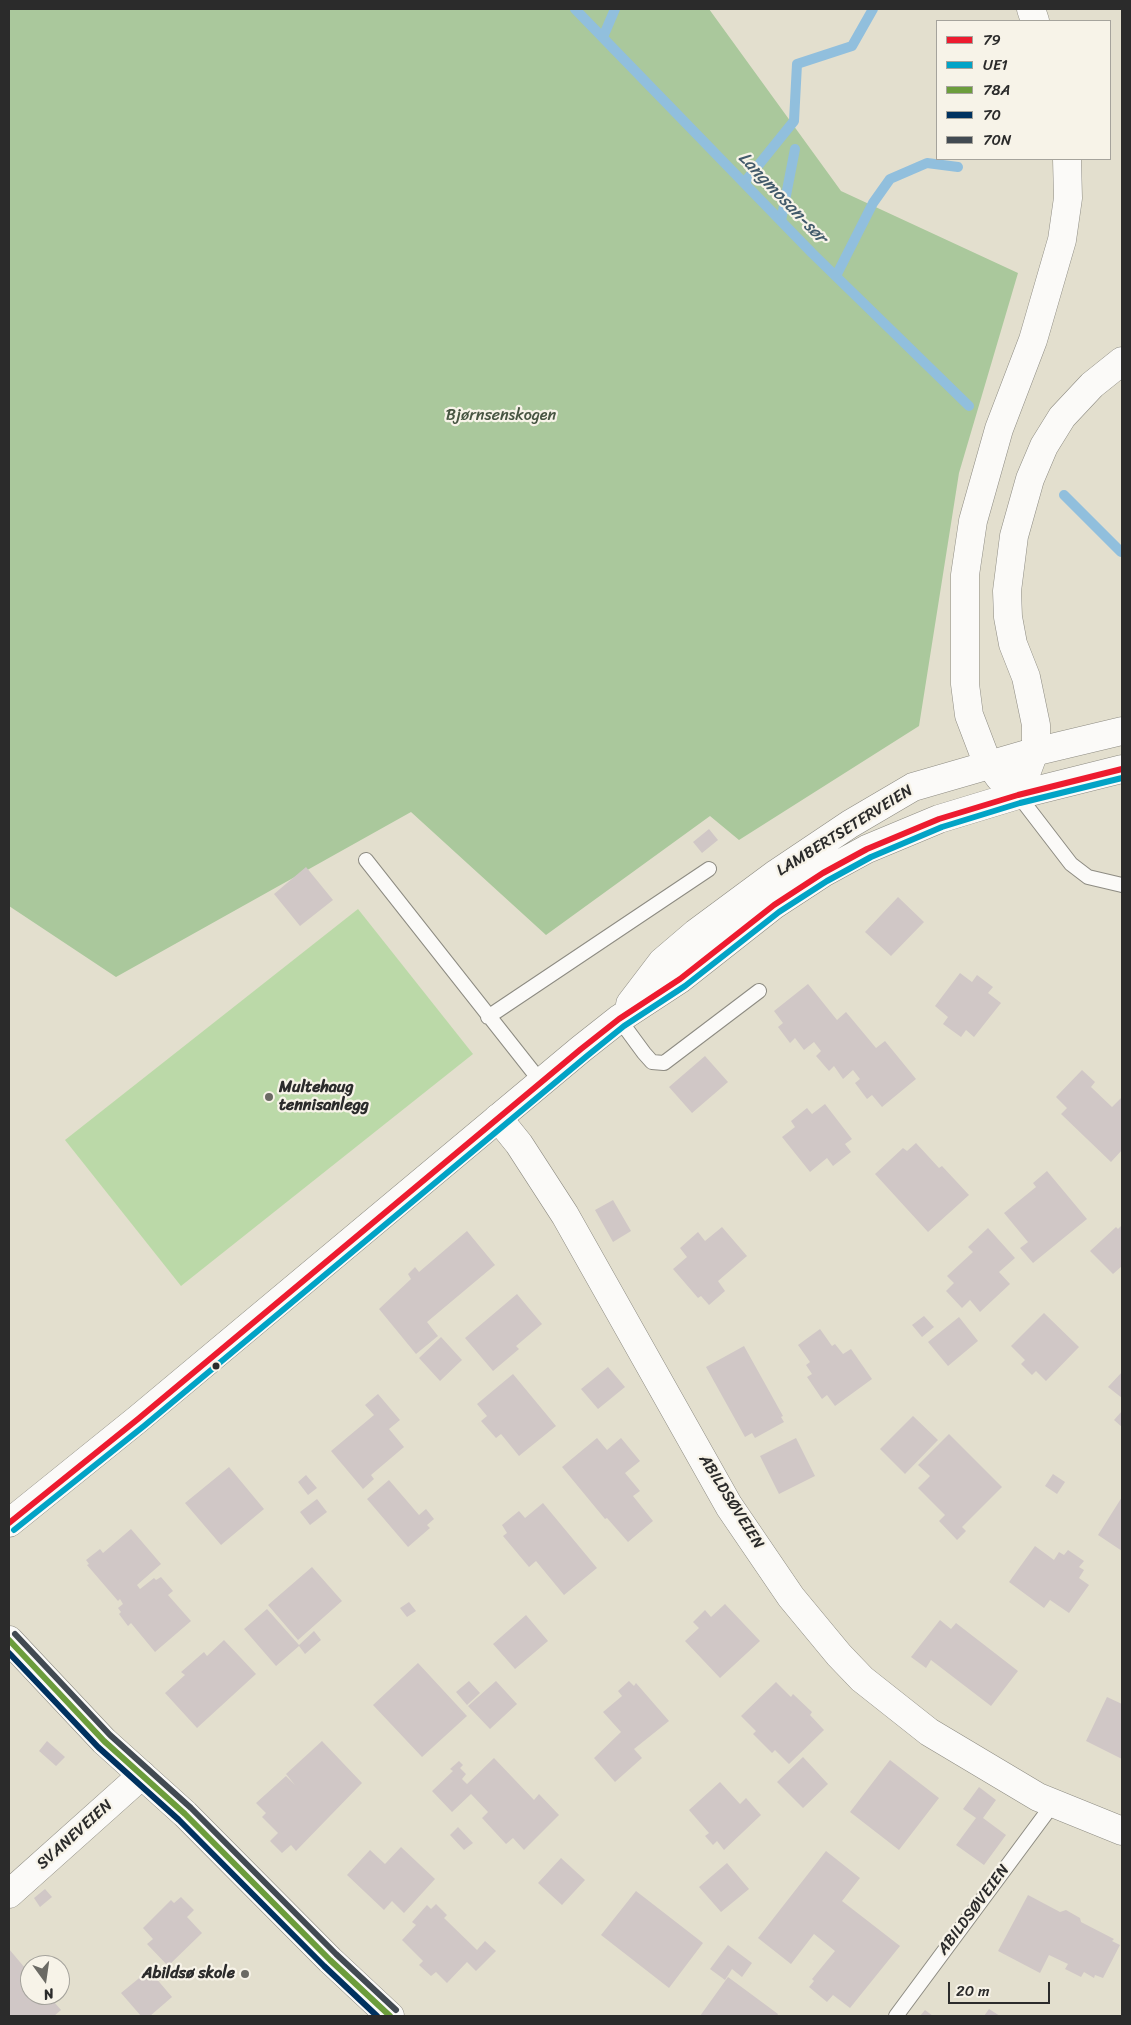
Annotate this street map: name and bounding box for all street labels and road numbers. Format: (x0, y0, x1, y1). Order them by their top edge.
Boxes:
street label: LAMBERTSETERVEIEN (773, 781, 917, 881)
street label: ABILDSØVEIEN (694, 1451, 768, 1553)
street label: SVANEVEIEN (33, 1796, 117, 1874)
street label: ABILDSØVEIEN (934, 1861, 1014, 1959)

